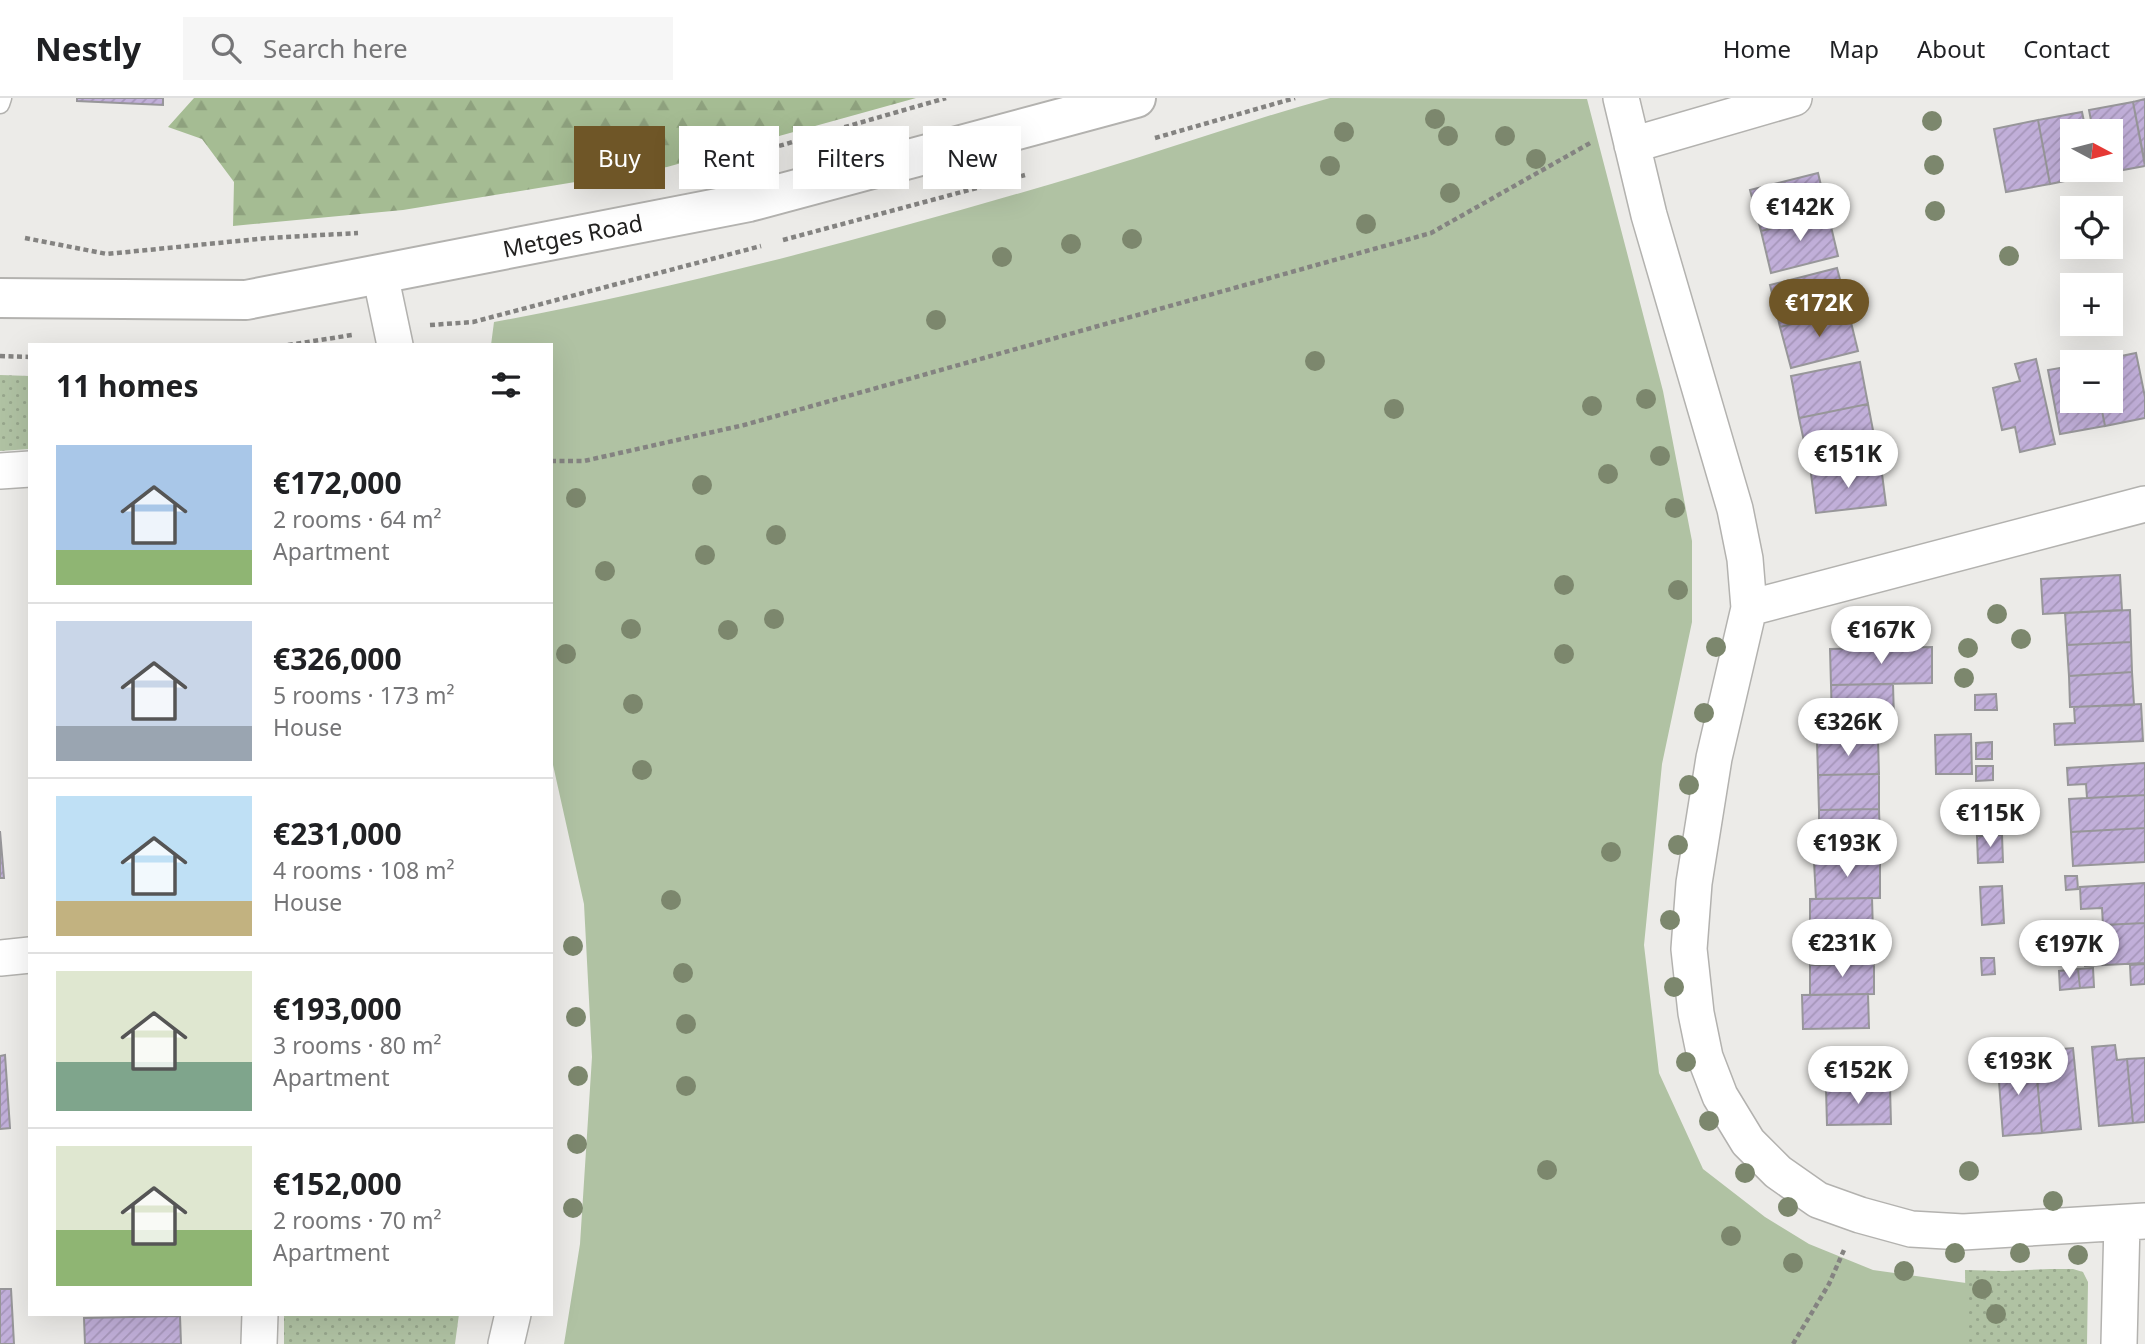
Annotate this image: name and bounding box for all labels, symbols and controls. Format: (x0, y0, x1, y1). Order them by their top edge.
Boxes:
search box (183, 17, 673, 80)
text: Nestly (35, 26, 141, 71)
icon: search (207, 29, 245, 67)
text: Search here (263, 30, 408, 66)
text: Home (1723, 32, 1791, 65)
text: Map (1829, 32, 1879, 65)
text: About (1917, 32, 1985, 65)
text: Contact (2023, 32, 2110, 65)
north arrow (2060, 119, 2123, 182)
map controls (2060, 119, 2123, 413)
chip: Buy (574, 126, 665, 189)
chip: Rent (679, 126, 779, 189)
chip: Filters (793, 126, 909, 189)
chip: New (923, 126, 1021, 189)
pin: €142K (1751, 184, 1849, 243)
text: €142K (1766, 190, 1834, 222)
button: locate (2060, 196, 2123, 259)
street label: Metges Road (500, 206, 645, 265)
button: + (2060, 273, 2123, 336)
pin: €172K (1770, 280, 1868, 339)
text: €172K (1785, 286, 1853, 318)
button: − (2060, 350, 2123, 413)
text: 11 homes (56, 365, 199, 406)
icon: filters (487, 366, 525, 404)
pin: €151K (1799, 430, 1897, 490)
text: €151K (1814, 437, 1882, 469)
text: €172,000 (273, 462, 402, 503)
icon: home (112, 473, 196, 557)
text: 2 rooms · 64 m² (273, 503, 442, 535)
text: Apartment (273, 535, 390, 567)
pin: €167K (1832, 606, 1930, 666)
text: €167K (1847, 613, 1915, 645)
text: €326,000 (273, 638, 402, 679)
icon: home (112, 649, 196, 733)
text: 5 rooms · 173 m² (273, 679, 455, 711)
pin: €326K (1799, 698, 1897, 758)
text: €326K (1814, 705, 1882, 737)
text: House (273, 711, 342, 743)
pin: €115K (1941, 790, 2039, 849)
text: €115K (1956, 796, 2024, 828)
text: €231,000 (273, 813, 402, 854)
pin: €193K (1798, 820, 1896, 879)
icon: home (112, 824, 196, 908)
text: €193K (1813, 826, 1881, 858)
text: 4 rooms · 108 m² (273, 854, 455, 886)
text: House (273, 886, 342, 918)
pin: €231K (1793, 920, 1891, 979)
pin: €197K (2020, 920, 2118, 980)
text: €231K (1808, 926, 1876, 958)
text: €197K (2035, 927, 2103, 959)
text: €193,000 (273, 988, 402, 1029)
icon: home (112, 999, 196, 1083)
text: 3 rooms · 80 m² (273, 1029, 442, 1061)
pin: €193K (1969, 1038, 2067, 1097)
text: €193K (1984, 1044, 2052, 1076)
pin: €152K (1809, 1046, 1907, 1106)
text: €152K (1824, 1053, 1892, 1085)
text: Apartment (273, 1061, 390, 1093)
text: €152,000 (273, 1163, 402, 1204)
icon: home (112, 1174, 196, 1258)
text: 2 rooms · 70 m² (273, 1204, 442, 1236)
text: Apartment (273, 1236, 390, 1268)

